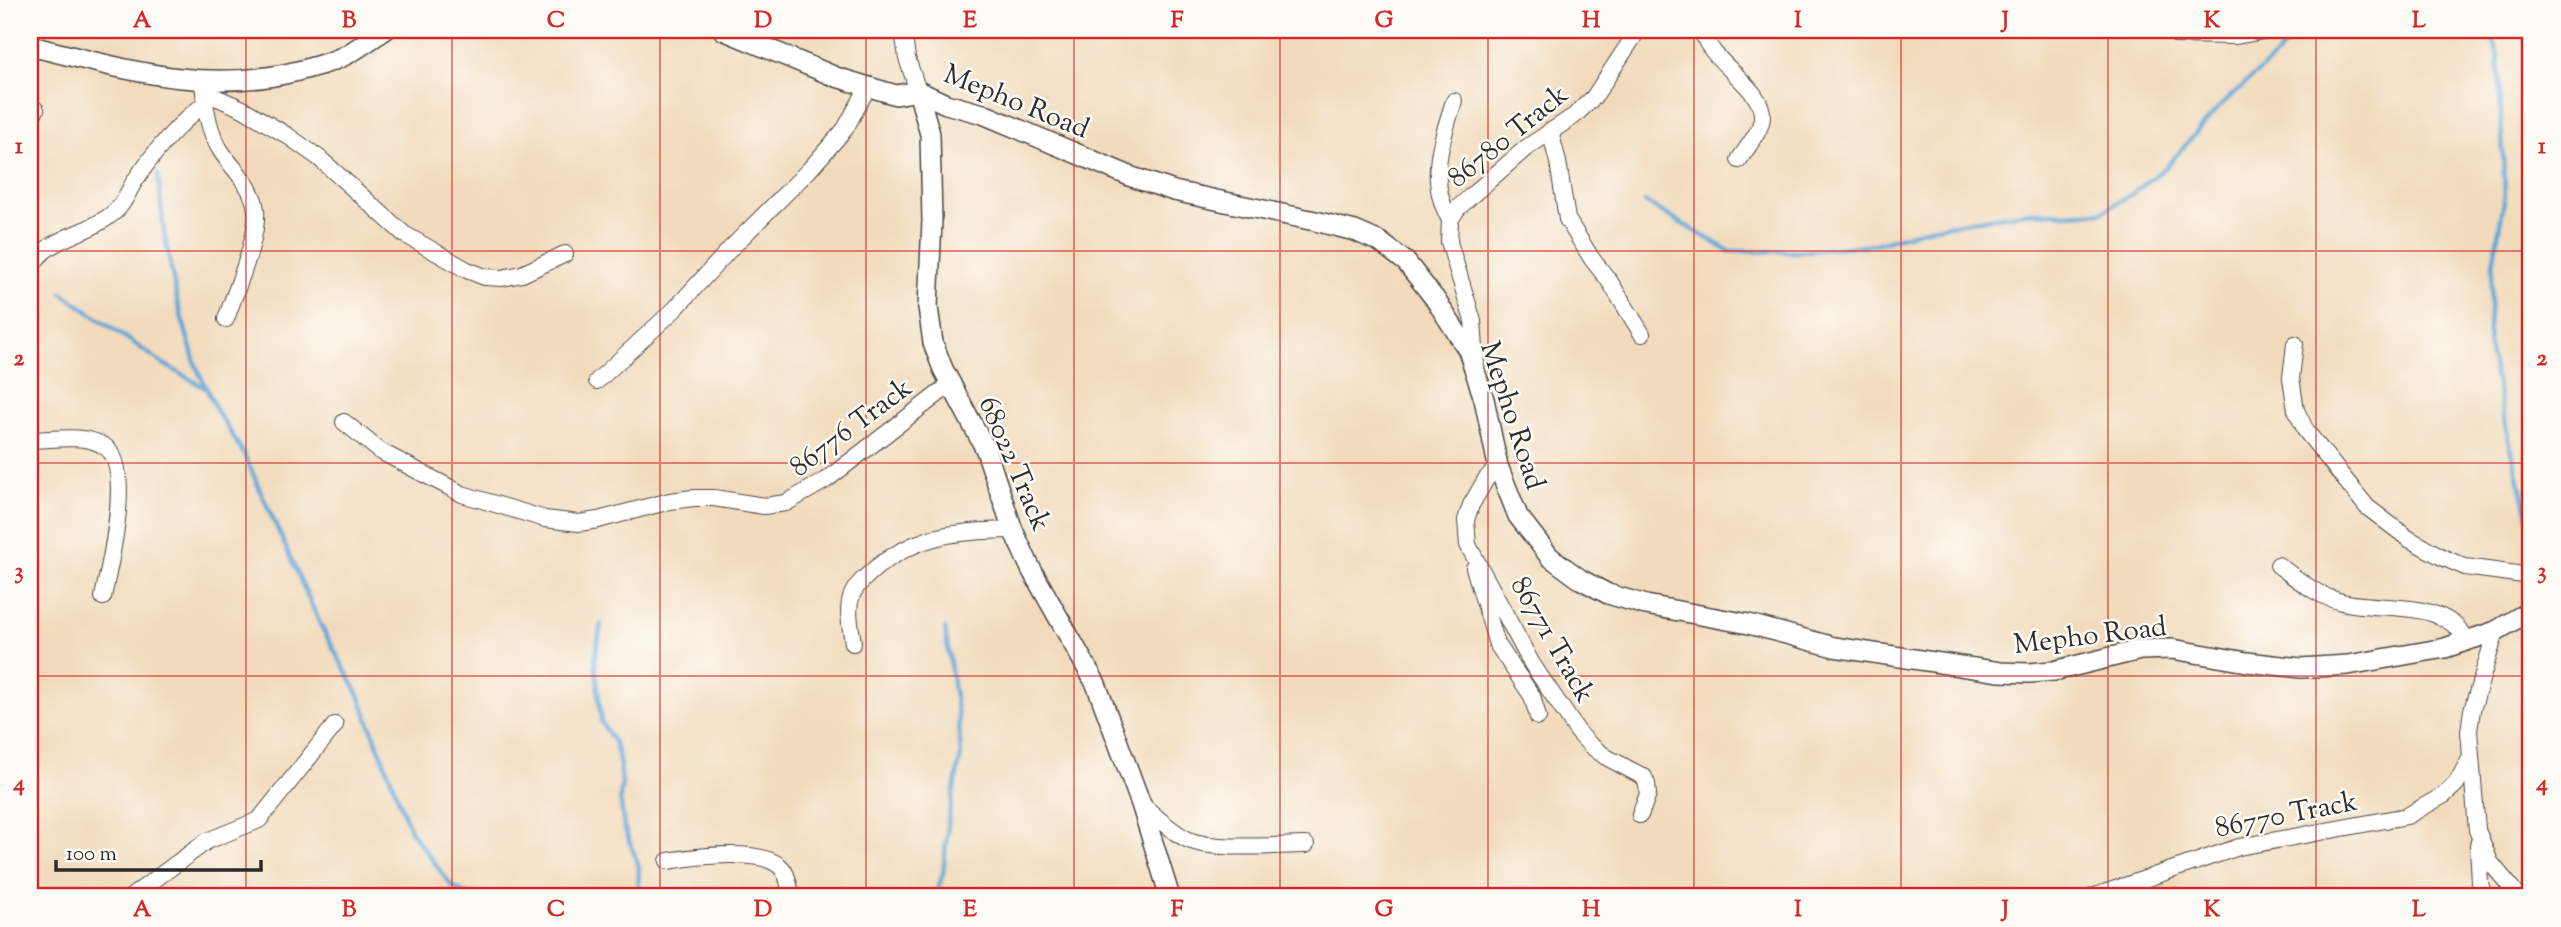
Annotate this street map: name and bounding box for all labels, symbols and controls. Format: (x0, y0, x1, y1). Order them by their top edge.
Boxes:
text: A (133, 5, 152, 38)
text: B (342, 5, 357, 38)
text: C (547, 5, 565, 38)
text: D (754, 5, 772, 38)
text: E (963, 5, 977, 38)
text: F (1171, 5, 1184, 38)
text: G (1375, 5, 1394, 38)
text: H (1582, 5, 1601, 38)
text: I (1794, 5, 1802, 38)
text: J (2000, 5, 2009, 38)
text: K (2204, 5, 2221, 38)
text: L (2412, 5, 2426, 38)
street label: Mepho Road (937, 55, 1095, 150)
street label: 86780 Track (1440, 76, 1578, 198)
text: 1 (15, 131, 23, 164)
text: 1 (2538, 131, 2546, 164)
street label: Mepho Road (1468, 337, 1554, 495)
text: 2 (14, 343, 25, 376)
text: 2 (2537, 343, 2548, 376)
street label: 86776 Track (782, 369, 921, 488)
street label: 68022 Track (967, 391, 1060, 538)
text: 3 (14, 556, 24, 589)
text: 3 (2537, 556, 2547, 589)
street label: 86771 Track (1499, 570, 1604, 711)
street label: Mepho Road (2012, 608, 2169, 666)
text: 4 (12, 768, 25, 801)
text: 4 (2535, 768, 2548, 801)
street label: 86770 Track (2212, 783, 2361, 849)
scale bar (56, 829, 261, 873)
text: 100 m (66, 840, 117, 870)
text: A (133, 894, 152, 927)
text: B (342, 894, 357, 927)
text: C (547, 894, 565, 927)
text: D (754, 894, 772, 927)
text: E (963, 894, 977, 927)
text: F (1171, 894, 1184, 927)
text: G (1375, 894, 1394, 927)
text: H (1582, 894, 1601, 927)
text: I (1794, 894, 1802, 927)
text: J (2000, 894, 2009, 927)
text: K (2204, 894, 2221, 927)
text: L (2412, 894, 2426, 927)

